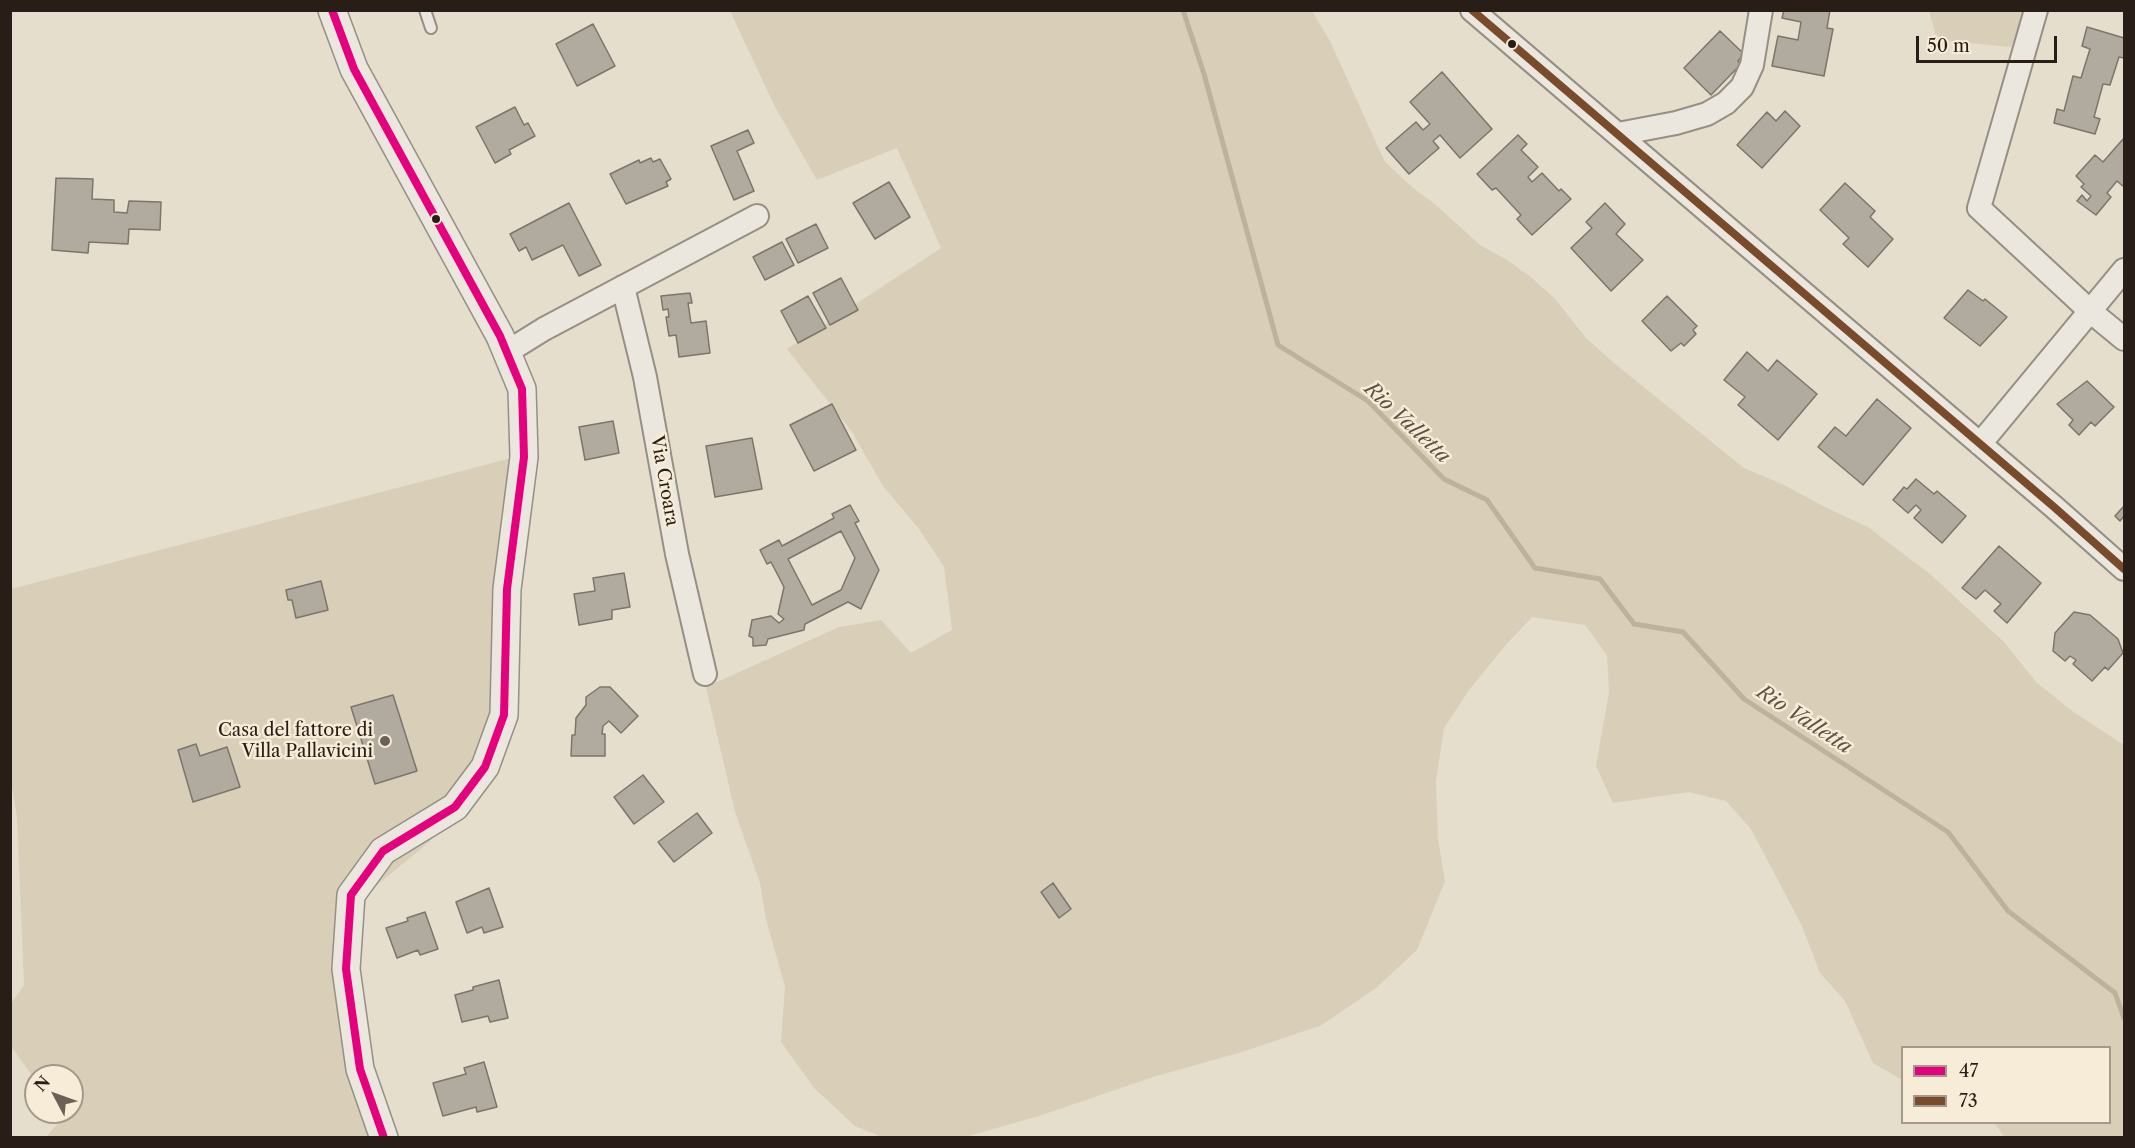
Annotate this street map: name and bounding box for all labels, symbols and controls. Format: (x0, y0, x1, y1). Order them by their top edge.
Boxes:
scale bar (1919, 24, 2060, 62)
text: 50 m (1927, 35, 1970, 57)
unlabelled marker (1506, 38, 1518, 50)
unlabelled marker (430, 213, 442, 225)
water label: Rio Valletta (1359, 377, 1455, 469)
street label: Via Croara (645, 434, 683, 528)
water label: Rio Valletta (1752, 680, 1856, 760)
place label: Casa del fattore di Villa Pallavicini (218, 720, 373, 762)
marker: Casa del fattore di Villa Pallavicini (378, 734, 392, 748)
legend (1901, 1046, 2111, 1124)
text: 47 (1959, 1060, 1978, 1082)
north arrow (24, 1064, 84, 1124)
text: N (30, 1072, 54, 1095)
text: 73 (1959, 1090, 1978, 1112)

